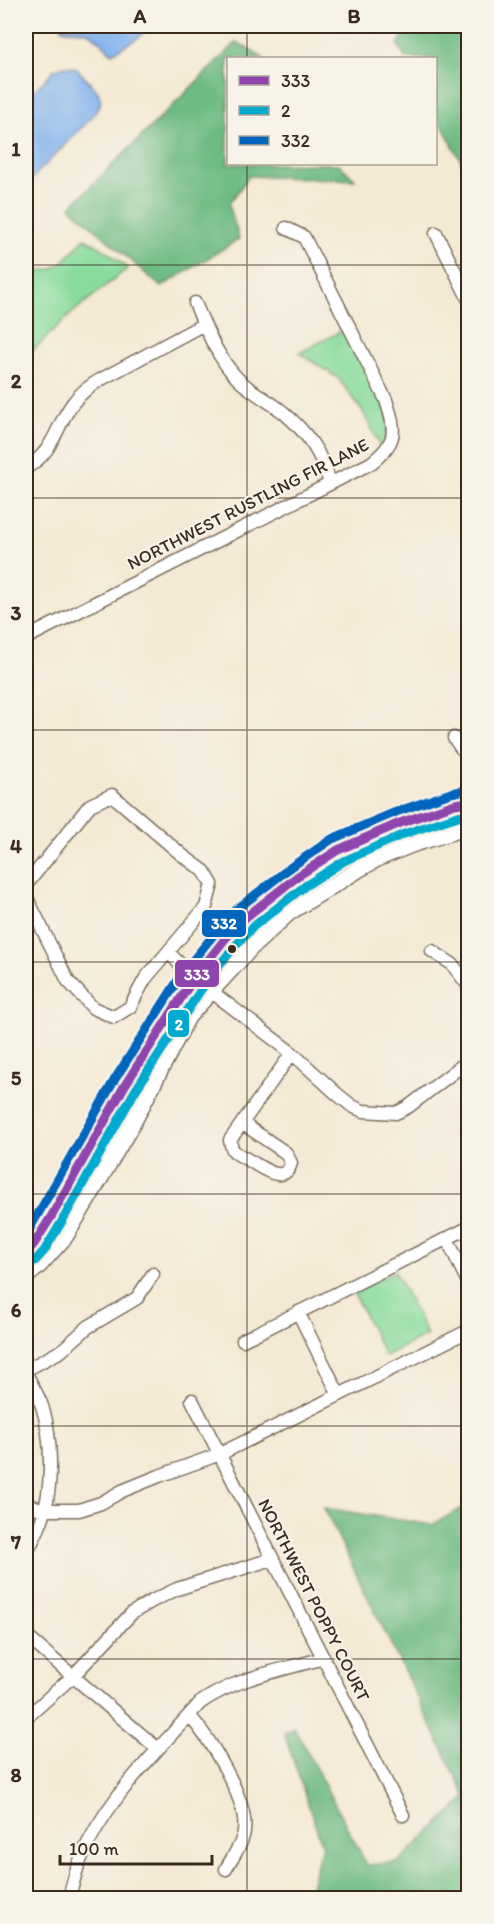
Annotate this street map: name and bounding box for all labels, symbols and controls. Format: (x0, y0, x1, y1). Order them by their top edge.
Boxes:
text: A (133, 4, 147, 28)
text: B (348, 4, 361, 28)
legend (227, 57, 437, 165)
text: 333 (281, 70, 311, 92)
text: 2 (281, 100, 291, 122)
text: 332 (281, 130, 311, 152)
text: 1 (11, 137, 21, 161)
text: 2 (11, 369, 22, 393)
street label: NORTHWEST RUSTLING FIR LANE (124, 433, 373, 575)
text: 3 (11, 601, 22, 625)
text: 4 (10, 834, 22, 858)
line badge: 332 (201, 909, 247, 938)
text: 332 (211, 914, 238, 933)
unlabelled marker (226, 943, 238, 955)
line badge: 333 (174, 959, 220, 988)
text: 333 (184, 965, 210, 984)
line badge: 2 (167, 1009, 190, 1038)
text: 2 (175, 1015, 184, 1034)
text: 5 (11, 1066, 22, 1090)
text: 6 (11, 1298, 22, 1322)
street label: NORTHWEST POPPY COURT (253, 1495, 375, 1705)
text: 7 (10, 1530, 21, 1554)
text: 8 (11, 1763, 22, 1787)
scale bar (60, 1828, 212, 1866)
text: 100 m (69, 1838, 119, 1860)

